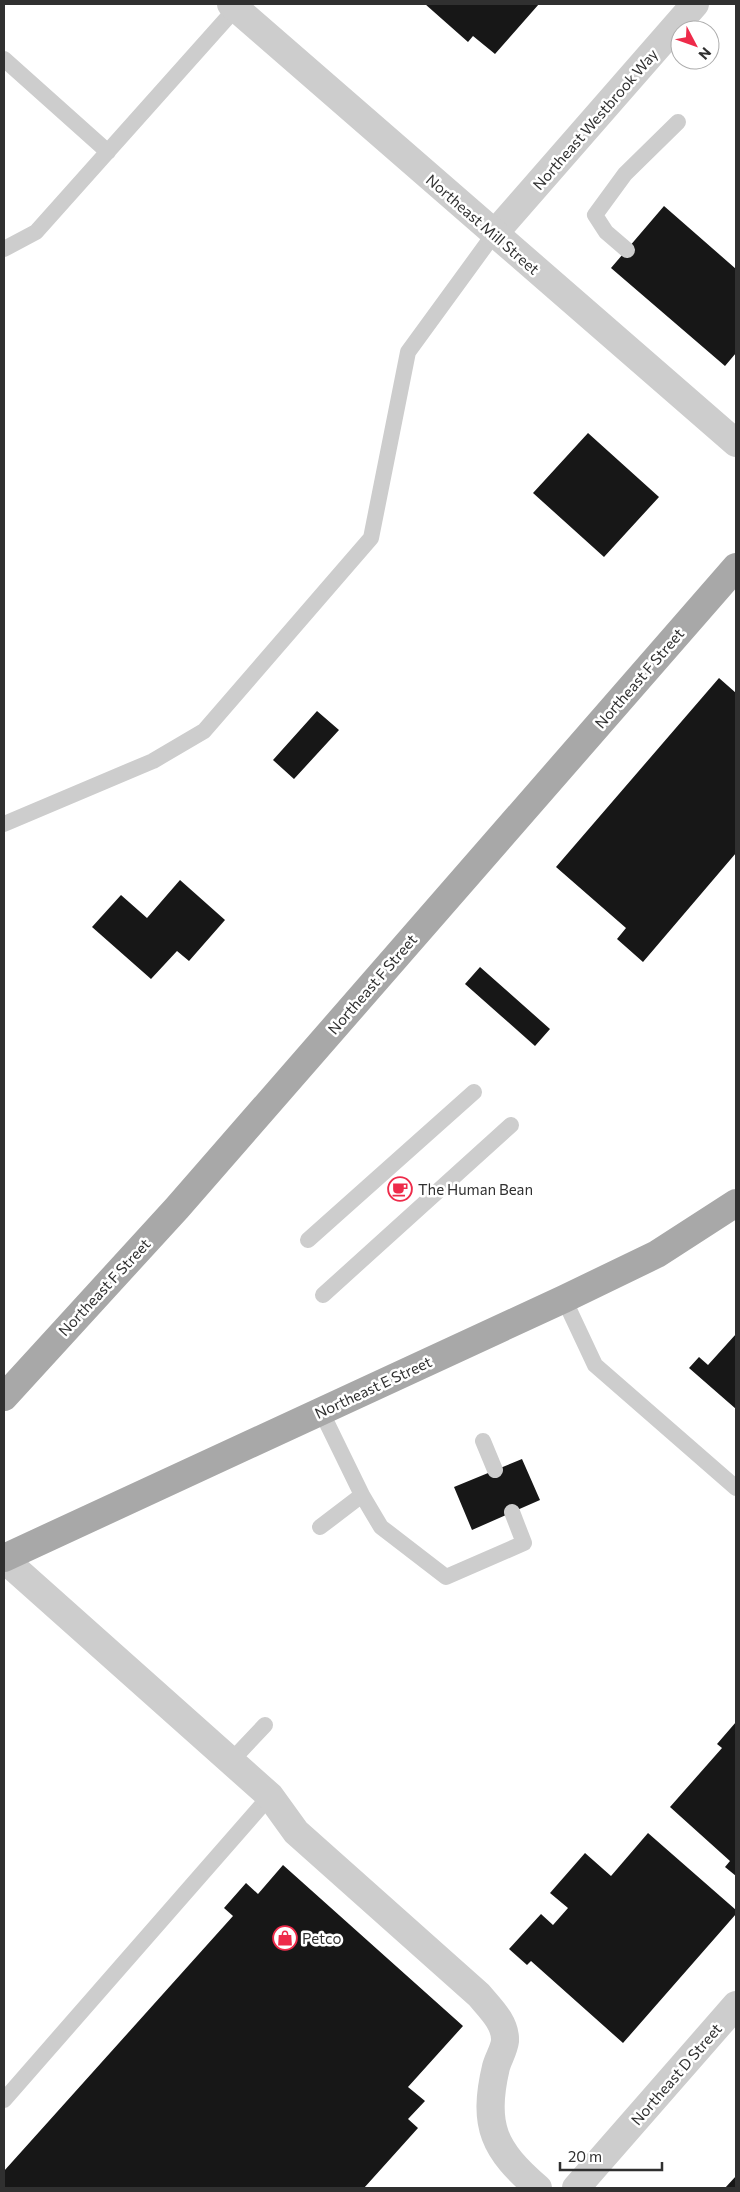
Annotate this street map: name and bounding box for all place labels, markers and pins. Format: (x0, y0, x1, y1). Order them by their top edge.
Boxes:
cafe icon: The Human Bean (387, 1176, 413, 1202)
place label: The Human Bean (418, 1180, 533, 1198)
shop icon: Petco (272, 1925, 298, 1951)
place label: Petco (302, 1929, 341, 1947)

